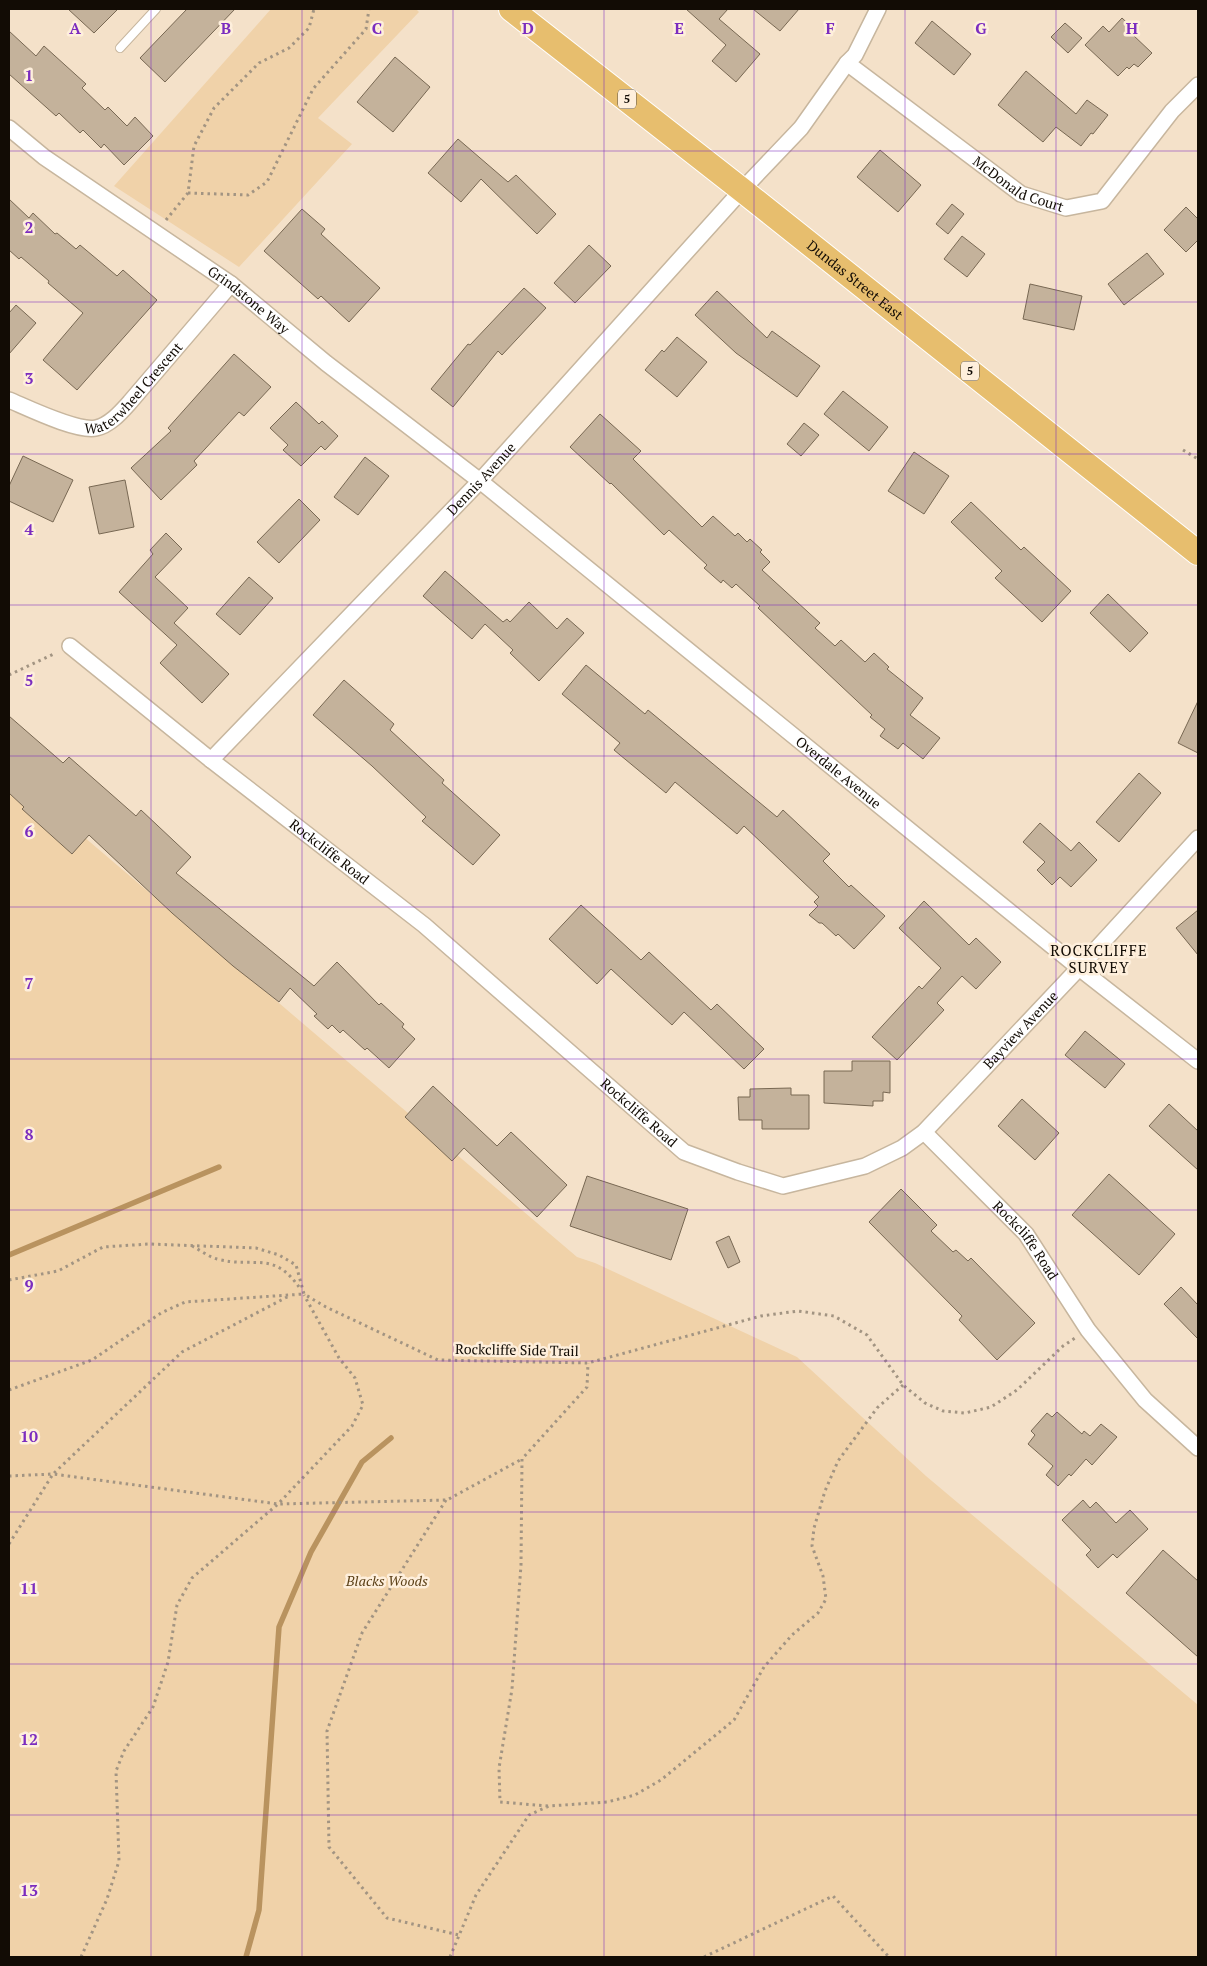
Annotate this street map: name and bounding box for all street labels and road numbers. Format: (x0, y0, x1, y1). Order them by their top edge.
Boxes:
road number: 5 (618, 90, 636, 108)
street label: McDonald Court (969, 151, 1067, 216)
street label: Dundas Street East (803, 235, 908, 324)
street label: Grindstone Way (204, 261, 294, 338)
street label: Waterwheel Crescent (84, 337, 187, 438)
road number: 5 (961, 362, 979, 381)
street label: Dennis Avenue (442, 438, 519, 519)
street label: Overdale Avenue (792, 732, 885, 812)
street label: Rockcliffe Road (286, 814, 374, 888)
street label: Bayview Avenue (979, 986, 1062, 1073)
street label: Rockcliffe Road (597, 1073, 682, 1151)
street label: Rockcliffe Road (989, 1196, 1063, 1283)
street label: Rockcliffe Side Trail (455, 1339, 579, 1360)

